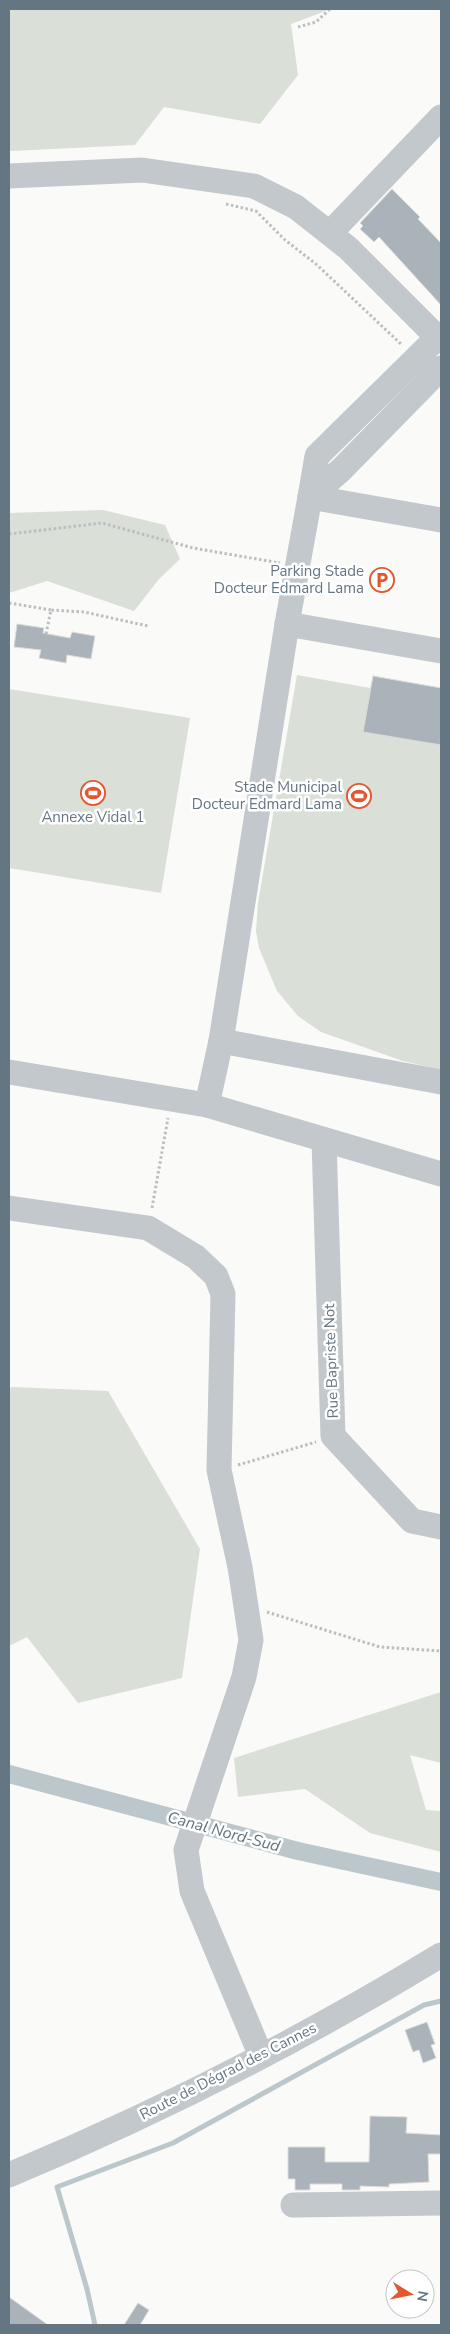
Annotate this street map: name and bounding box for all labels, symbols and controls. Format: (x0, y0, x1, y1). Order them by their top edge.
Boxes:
place label: Parking Stade Docteur Edmard Lama (214, 561, 364, 598)
parking icon: Parking Stade Docteur Edmard Lama (369, 567, 395, 593)
place label: Stade Municipal Docteur Edmard Lama (192, 777, 343, 814)
sports icon: Annexe Vidal 1 (80, 780, 106, 806)
sports icon: Stade Municipal Docteur Edmard Lama (346, 783, 372, 809)
place label: Annexe Vidal 1 (41, 807, 145, 827)
street label: Rue Bapriste Not (319, 1303, 343, 1419)
water label: Canal Nord-Sud (165, 1806, 283, 1858)
street label: Route de Dégrad des Cannes (136, 2018, 320, 2124)
north arrow (385, 2269, 435, 2319)
text: N (412, 2289, 433, 2303)

